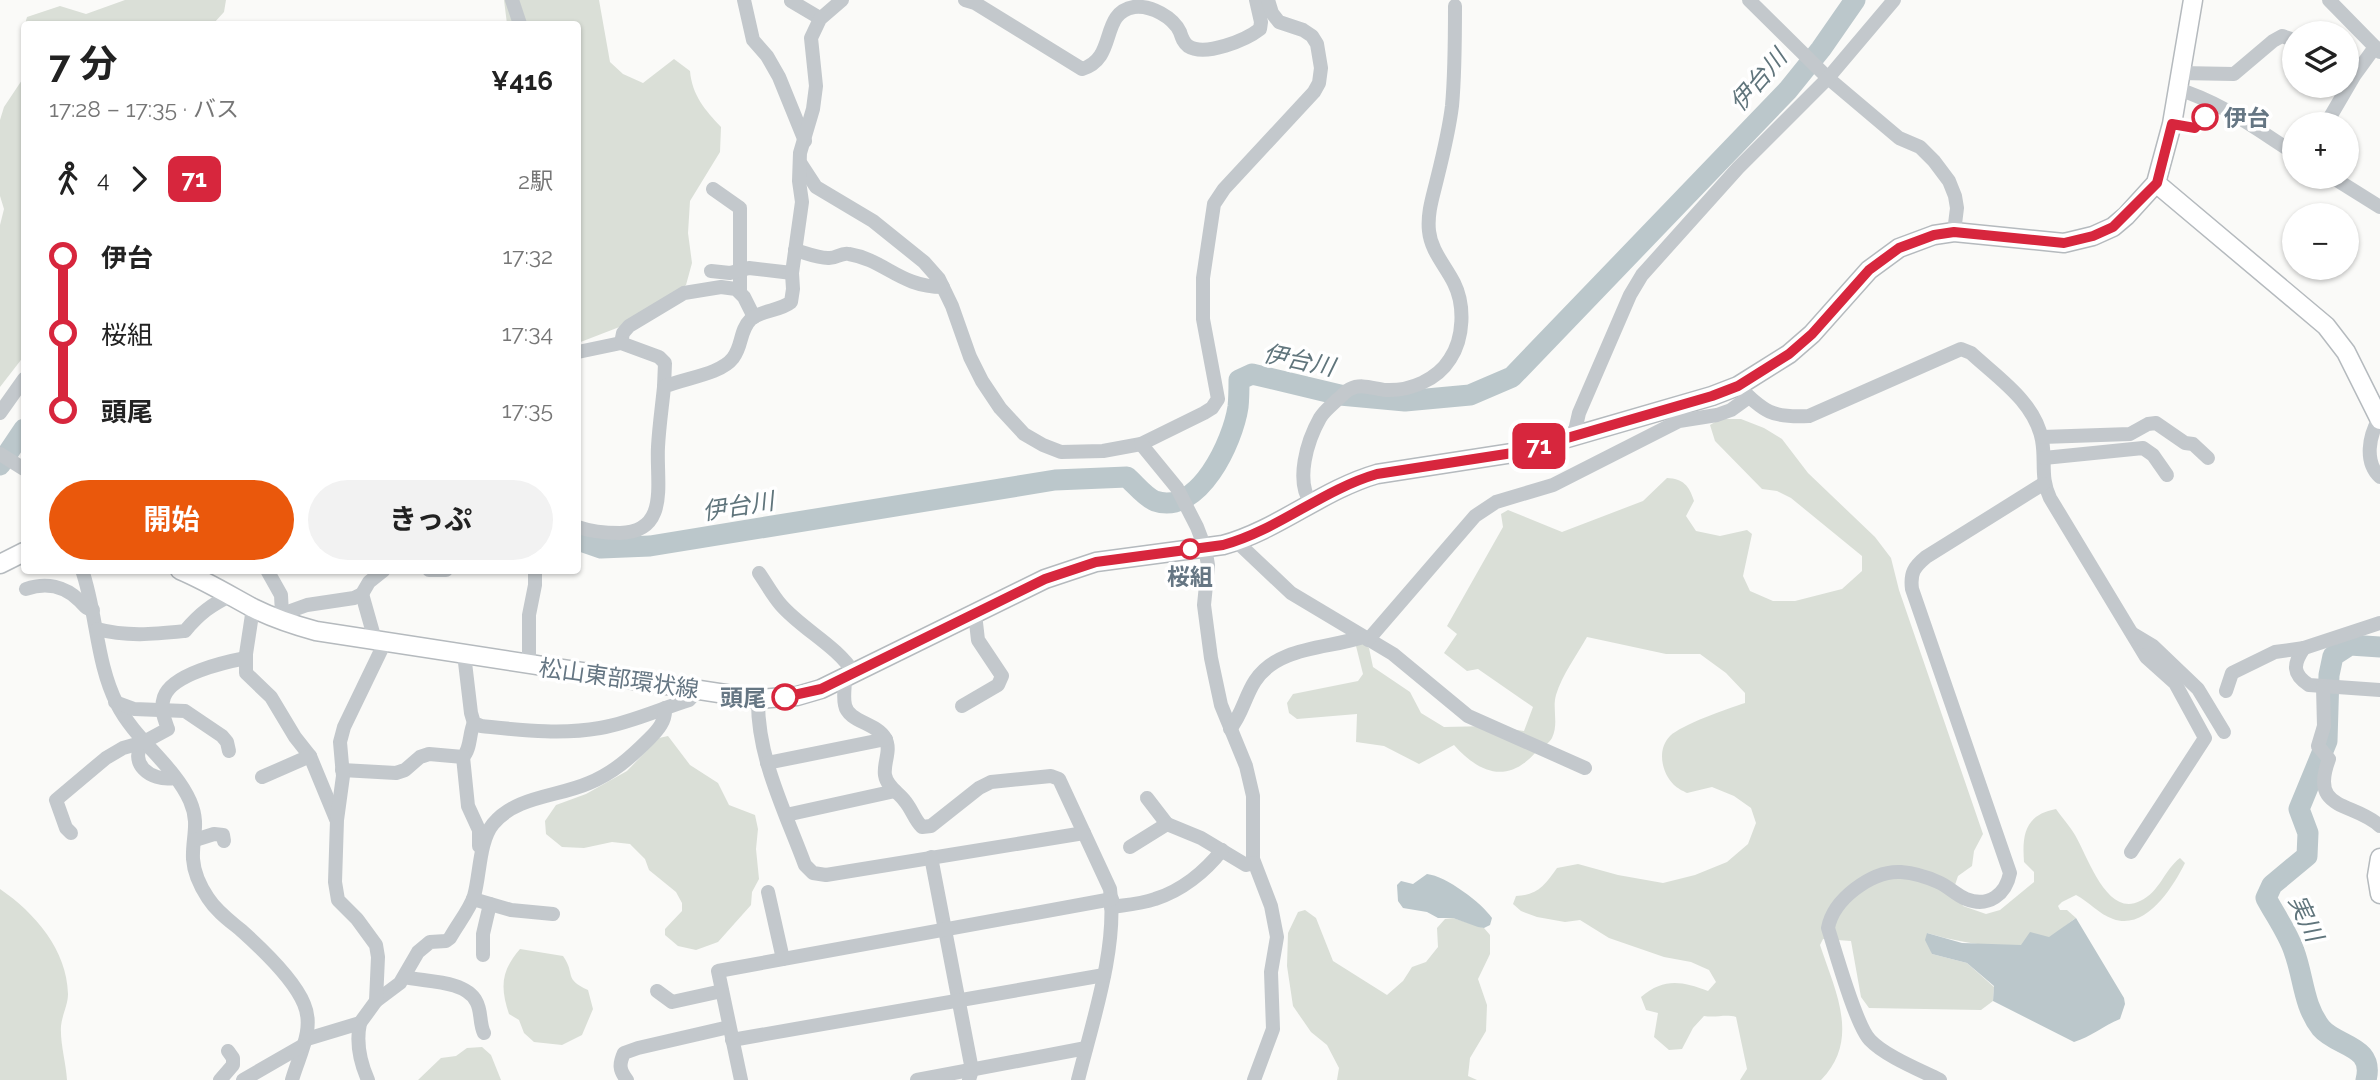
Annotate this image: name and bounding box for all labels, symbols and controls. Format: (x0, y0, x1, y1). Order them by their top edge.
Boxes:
map controls (2282, 21, 2359, 280)
button: layers (2282, 21, 2359, 98)
text: 7 分 (49, 41, 117, 86)
water label: 伊台川 (1723, 41, 1795, 117)
text: ¥416 (491, 66, 553, 96)
text: 17:28 – 17:35 · バス (49, 95, 239, 122)
marker: 伊台 (2192, 104, 2218, 130)
place label: 伊台 (2224, 104, 2270, 131)
button: + (2282, 112, 2359, 189)
icon: walk (49, 160, 87, 198)
icon: forward (120, 160, 158, 198)
text: 71 (182, 164, 207, 193)
text: 4 (97, 165, 110, 192)
text: 2駅 (518, 167, 553, 194)
button: − (2282, 203, 2359, 280)
text: 17:32 (502, 242, 553, 269)
text: 伊台 (101, 243, 153, 273)
text: 17:34 (502, 319, 553, 346)
text: 桜組 (101, 320, 153, 350)
water label: 伊台川 (1261, 338, 1340, 382)
text: 17:35 (502, 396, 553, 423)
text: 頭尾 (101, 397, 153, 427)
line badge: 71 (1508, 423, 1570, 469)
text: 71 (1526, 431, 1552, 460)
button: 開始 (49, 480, 294, 560)
button: きっぷ (308, 480, 553, 560)
water label: 伊台川 (700, 486, 779, 526)
marker: 桜組 (1180, 539, 1200, 559)
place label: 桜組 (1167, 563, 1213, 590)
street label: 松山東部環状線 (537, 653, 701, 703)
place label: 頭尾 (720, 684, 766, 711)
marker: 頭尾 (772, 684, 798, 710)
water label: 実川 (2283, 890, 2331, 949)

